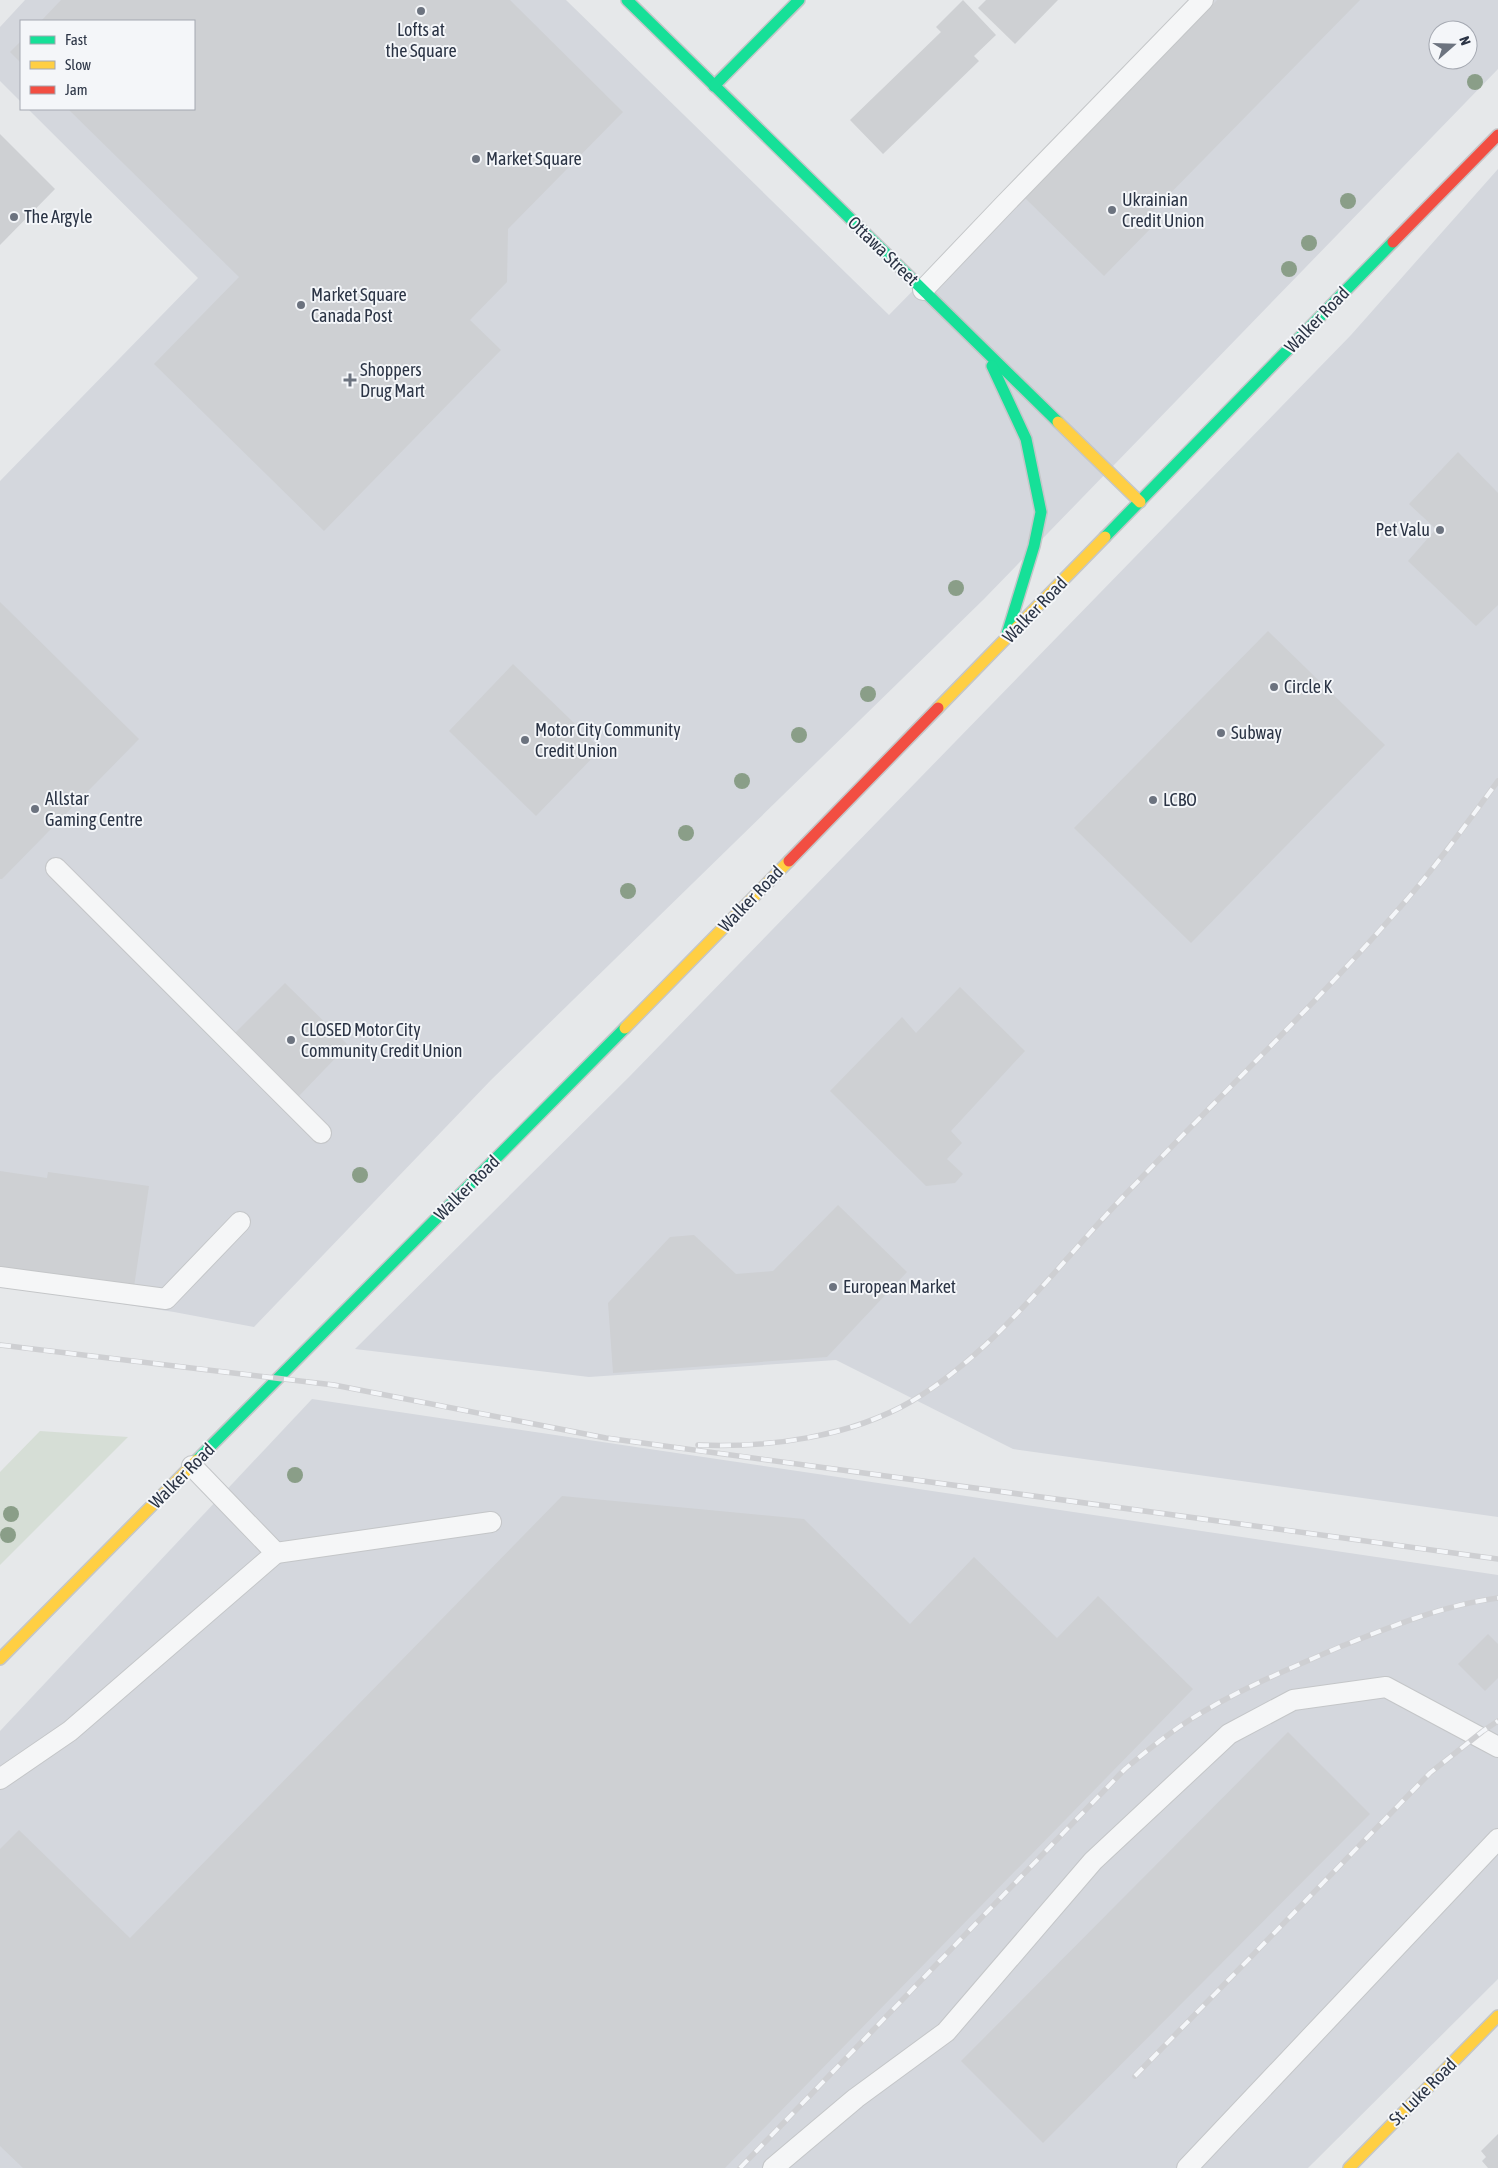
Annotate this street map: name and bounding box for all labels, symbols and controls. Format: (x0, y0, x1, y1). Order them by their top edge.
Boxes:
marker: Lofts at the Square (415, 5, 427, 17)
place label: Lofts at the Square (385, 19, 457, 61)
legend (20, 20, 195, 110)
north arrow (1428, 20, 1478, 70)
text: Fast (65, 31, 87, 48)
text: N (1456, 34, 1474, 47)
text: Slow (65, 56, 91, 73)
text: Jam (65, 81, 88, 98)
place label: Market Square (486, 148, 582, 169)
marker: Market Square (470, 153, 482, 165)
place label: Ukrainian Credit Union (1122, 189, 1205, 231)
marker: Ukrainian Credit Union (1106, 204, 1118, 216)
place label: The Argyle (24, 206, 92, 227)
marker: The Argyle (8, 211, 20, 223)
street label: Ottawa Street (844, 212, 923, 290)
street label: Walker Road (1280, 282, 1353, 357)
place label: Market Square Canada Post (311, 284, 407, 326)
marker: Market Square Canada Post (295, 299, 307, 311)
place label: Shoppers Drug Mart (360, 359, 425, 401)
marker: Shoppers Drug Mart (344, 374, 356, 386)
place label: Pet Valu (1375, 519, 1430, 540)
marker: Pet Valu (1434, 524, 1446, 536)
street label: Walker Road (998, 572, 1071, 647)
place label: Circle K (1284, 676, 1332, 697)
marker: Circle K (1268, 681, 1280, 693)
place label: Motor City Community Credit Union (535, 719, 681, 761)
place label: Subway (1231, 722, 1282, 743)
marker: Subway (1215, 727, 1227, 739)
marker: Motor City Community Credit Union (519, 734, 531, 746)
place label: Allstar Gaming Centre (45, 788, 143, 830)
place label: LCBO (1163, 789, 1197, 810)
marker: LCBO (1147, 794, 1159, 806)
marker: Allstar Gaming Centre (29, 803, 41, 815)
street label: Walker Road (714, 861, 787, 936)
place label: CLOSED Motor City Community Credit Union (301, 1019, 463, 1061)
marker: CLOSED Motor City Community Credit Union (285, 1034, 297, 1046)
street label: Walker Road (430, 1151, 504, 1225)
place label: European Market (843, 1276, 956, 1297)
marker: European Market (827, 1281, 839, 1293)
street label: Walker Road (145, 1439, 219, 1513)
street label: St. Luke Road (1385, 2054, 1461, 2130)

